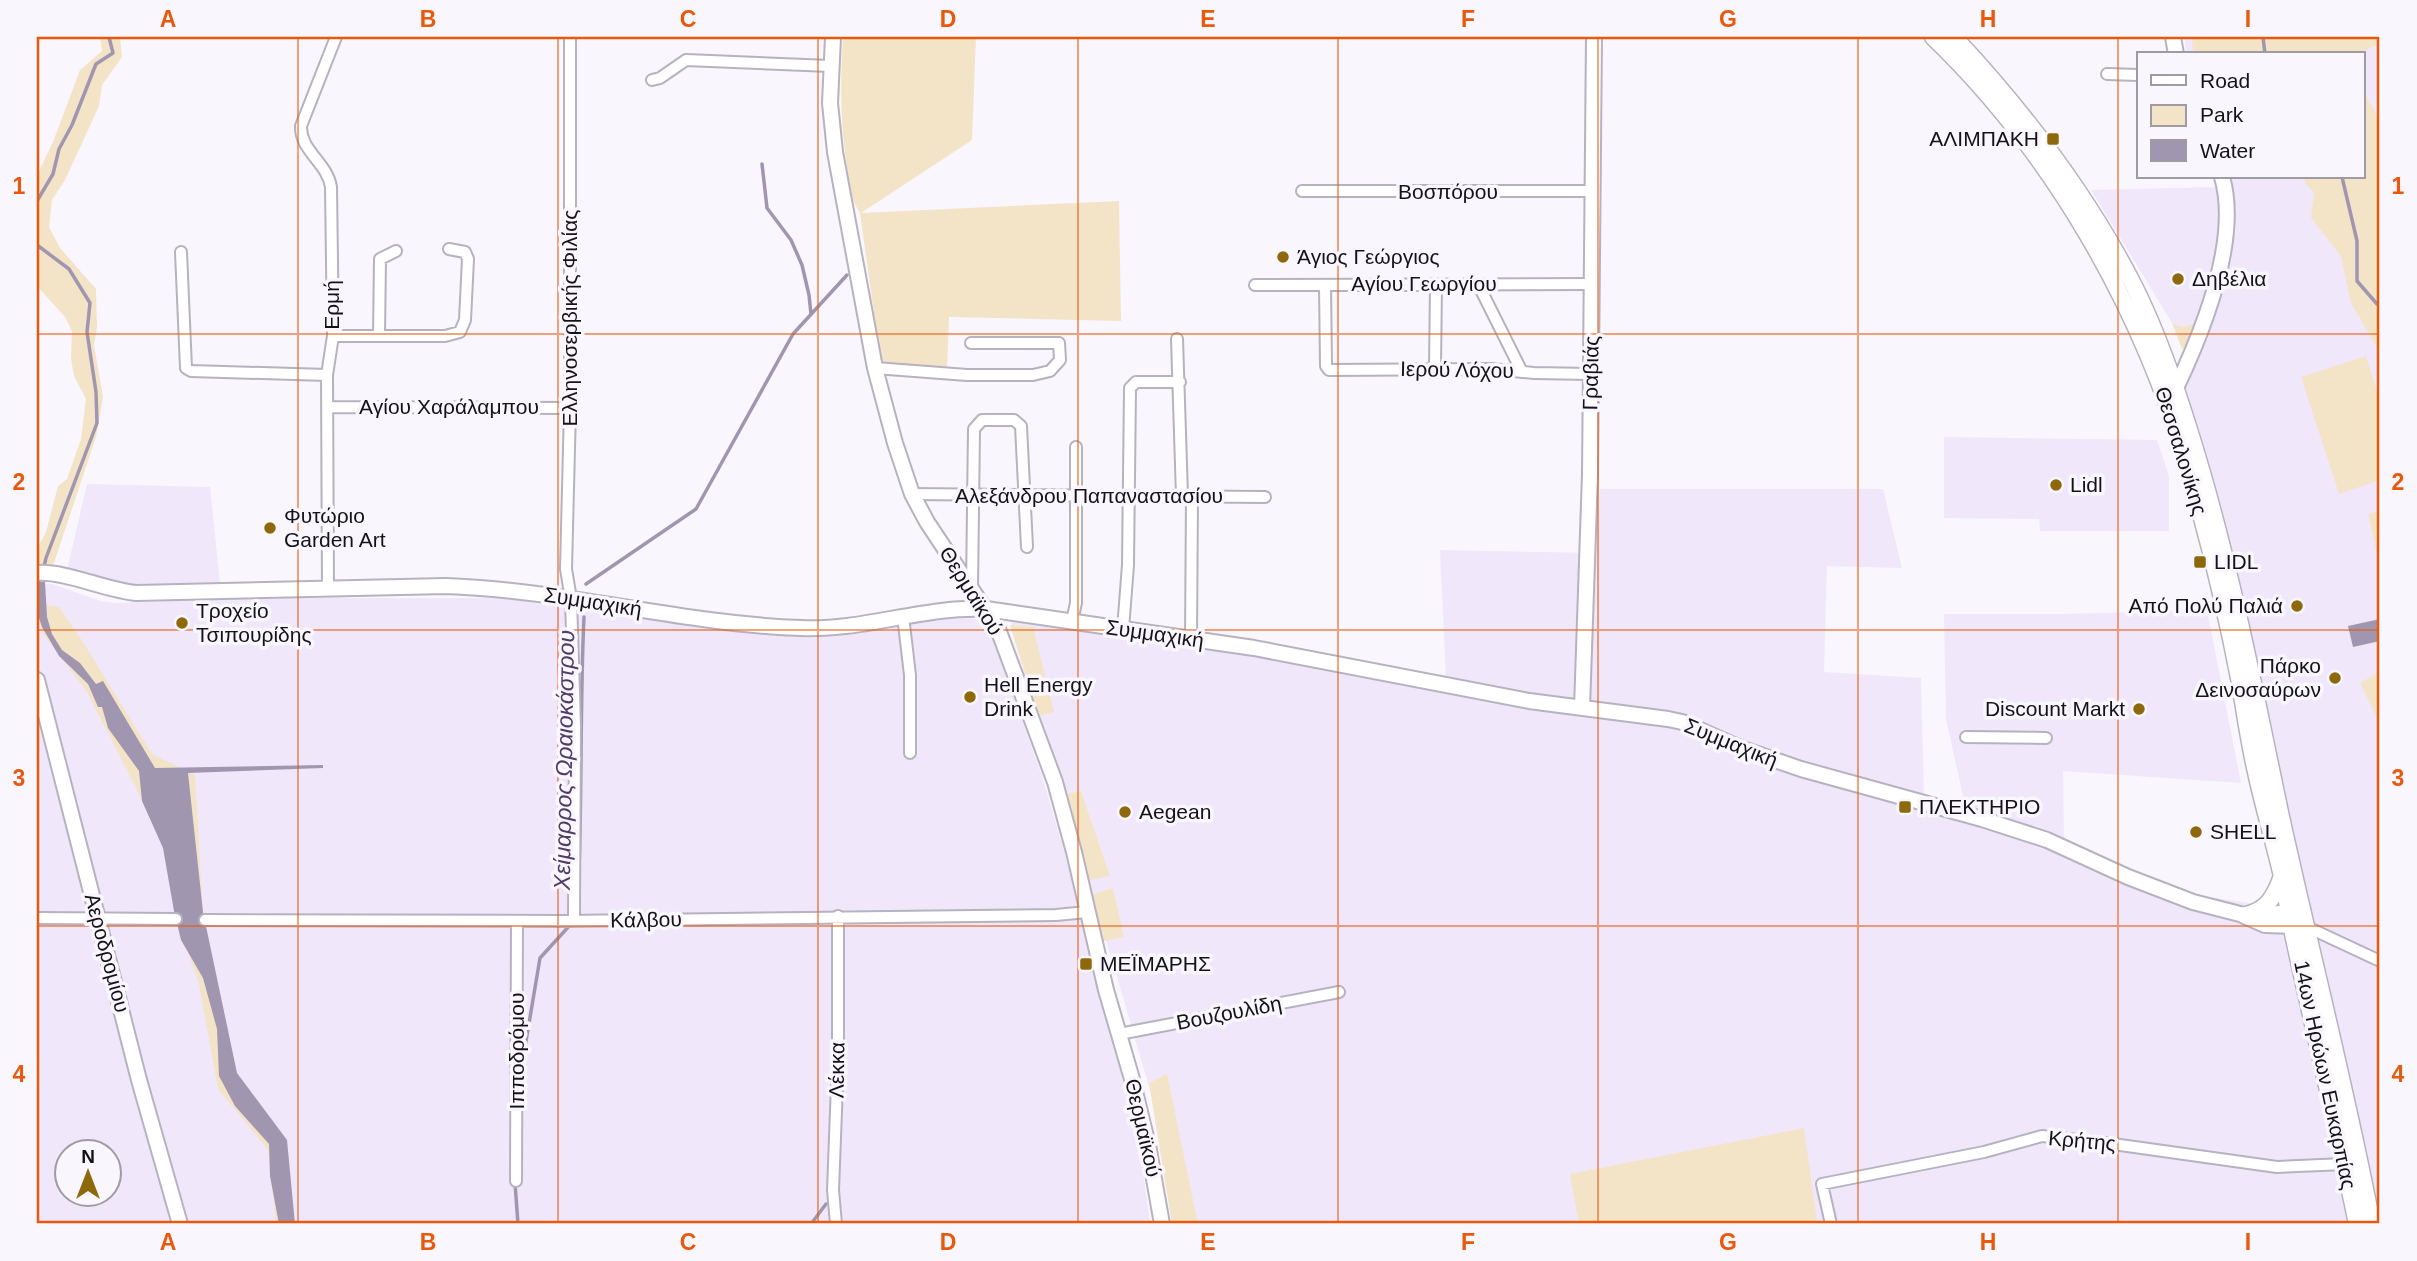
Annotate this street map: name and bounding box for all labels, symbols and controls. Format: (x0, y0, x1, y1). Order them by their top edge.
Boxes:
text: A (160, 6, 176, 32)
text: B (420, 6, 436, 32)
text: C (680, 6, 696, 32)
text: D (940, 6, 956, 32)
text: E (1200, 6, 1216, 32)
text: F (1461, 6, 1475, 32)
text: G (1719, 6, 1737, 32)
text: H (1980, 6, 1996, 32)
text: I (2245, 6, 2251, 32)
legend (2137, 52, 2364, 178)
text: Road (2200, 69, 2250, 92)
text: Park (2200, 103, 2244, 126)
place label: ΑΛΙΜΠΑΚΗ (1929, 127, 2039, 150)
marker: ΑΛΙΜΠΑΚΗ (2045, 131, 2061, 147)
text: Water (2200, 139, 2255, 162)
text: 1 (13, 173, 26, 199)
text: 1 (2392, 173, 2405, 199)
street label: Βοσπόρου (1398, 180, 1498, 203)
street label: Ελληνοσερβικής Φιλίας (558, 210, 581, 426)
place label: Άγιος Γεώργιος (1297, 245, 1440, 268)
marker: Άγιος Γεώργιος (1275, 249, 1291, 265)
place label: Δηβέλια (2192, 267, 2266, 290)
marker: Δηβέλια (2170, 271, 2186, 287)
street label: Αγίου Γεωργίου (1351, 272, 1497, 295)
street label: Ερμή (320, 280, 343, 330)
street label: Γραβιάς (1578, 335, 1603, 411)
street label: Ιερού Λόχου (1400, 357, 1514, 382)
street label: Θεσσαλονίκης (2151, 384, 2212, 518)
street label: Αγίου Χαράλαμπου (359, 395, 539, 418)
text: 2 (13, 469, 25, 495)
text: 2 (2392, 469, 2404, 495)
place label: Lidl (2070, 473, 2103, 496)
marker: Lidl (2048, 477, 2064, 493)
street label: Αλεξάνδρου Παπαναστασίου (955, 484, 1223, 507)
place label: Φυτώριο Garden Art (284, 504, 386, 551)
marker: Φυτώριο Garden Art (262, 520, 278, 536)
street label: Θερμαϊκού (935, 542, 1008, 639)
place label: LIDL (2214, 550, 2258, 573)
marker: LIDL (2192, 554, 2208, 570)
street label: Συμμαχική (543, 582, 644, 621)
place label: Από Πολύ Παλιά (2129, 594, 2283, 617)
marker: Από Πολύ Παλιά (2289, 598, 2305, 614)
place label: Τροχείο Τσιπουρίδης (196, 599, 312, 646)
marker: Τροχείο Τσιπουρίδης (174, 615, 190, 631)
street label: Συμμαχική (1105, 615, 1206, 652)
water label: Χείμαρρος Ωραιοκάστρου (549, 630, 579, 891)
place label: Πάρκο Δεινοσαύρων (2195, 654, 2321, 701)
marker: Πάρκο Δεινοσαύρων (2327, 670, 2343, 686)
place label: Hell Energy Drink (984, 673, 1093, 720)
marker: Hell Energy Drink (962, 689, 978, 705)
place label: Discount Markt (1985, 697, 2125, 720)
marker: Discount Markt (2131, 701, 2147, 717)
street label: Συμμαχική (1681, 713, 1781, 772)
text: 3 (13, 765, 25, 791)
text: 3 (2392, 765, 2404, 791)
place label: ΠΛΕΚΤΗΡΙΟ (1919, 795, 2040, 818)
marker: ΠΛΕΚΤΗΡΙΟ (1897, 799, 1913, 815)
place label: Aegean (1139, 800, 1211, 823)
marker: Aegean (1117, 804, 1133, 820)
place label: SHELL (2210, 820, 2277, 843)
marker: SHELL (2188, 824, 2204, 840)
street label: Αεροδρομίου (81, 891, 134, 1015)
street label: Κάλβου (610, 907, 682, 932)
place label: ΜΕΪΜΑΡΗΣ (1100, 952, 1211, 975)
marker: ΜΕΪΜΑΡΗΣ (1078, 956, 1094, 972)
street label: 14ων Ηρώων Ευκαρπίας (2290, 958, 2361, 1191)
street label: Βουζουλίδη (1174, 991, 1283, 1034)
street label: Ιπποδρόμου (505, 993, 528, 1109)
street label: Λέκκα (825, 1042, 848, 1098)
text: 4 (13, 1061, 26, 1087)
text: 4 (2392, 1061, 2405, 1087)
street label: Θερμαϊκού (1121, 1077, 1166, 1179)
street label: Κρήτης (2047, 1126, 2117, 1155)
north arrow (52, 1138, 122, 1208)
text: N (81, 1146, 95, 1167)
text: A (160, 1229, 176, 1255)
text: B (420, 1229, 436, 1255)
text: C (680, 1229, 696, 1255)
text: D (940, 1229, 956, 1255)
text: E (1200, 1229, 1216, 1255)
text: F (1461, 1229, 1475, 1255)
text: G (1719, 1229, 1737, 1255)
text: H (1980, 1229, 1996, 1255)
text: I (2245, 1229, 2251, 1255)

